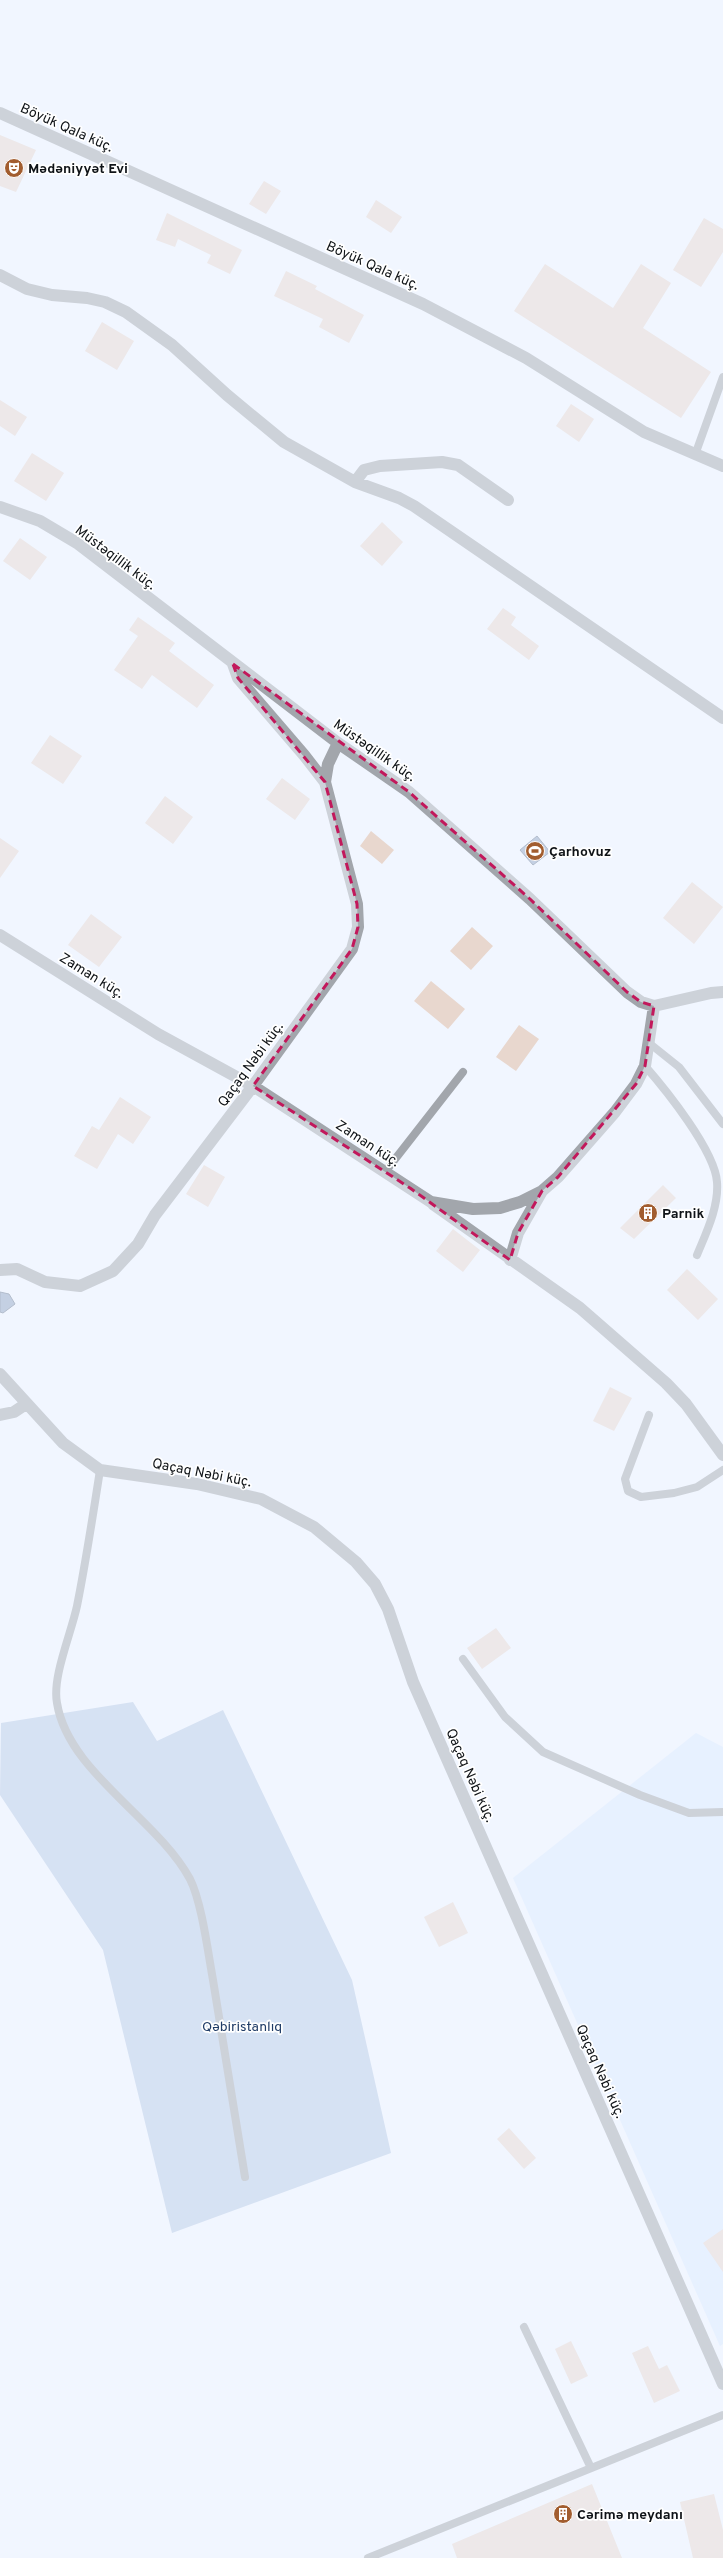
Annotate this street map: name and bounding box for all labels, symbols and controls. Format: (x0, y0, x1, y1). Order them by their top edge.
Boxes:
street label: Böyük Qala küç. (17, 100, 116, 156)
theatre icon: Mədəniyyət Evi (3, 157, 25, 179)
place label: Mədəniyyət Evi (28, 161, 128, 178)
street label: Böyük Qala küç. (323, 238, 422, 294)
street label: Müstəqillik küç. (71, 522, 159, 594)
street label: Müstəqillik küç. (330, 716, 419, 786)
sports icon: Çarhovuz (524, 840, 546, 862)
place label: Çarhovuz (549, 844, 611, 861)
street label: Zaman küç. (56, 950, 127, 1003)
street label: Qaçaq Nəbi küç. (215, 1019, 288, 1111)
street label: Zaman küç. (332, 1117, 402, 1171)
building icon: Parnik (637, 1202, 659, 1224)
place label: Parnik (662, 1206, 704, 1223)
street label: Qaçaq Nəbi küç. (151, 1456, 253, 1491)
street label: Qaçaq Nəbi küç. (441, 1726, 498, 1825)
park label: Qəbiristanlıq (202, 2019, 282, 2036)
street label: Qaçaq Nəbi küç. (571, 2022, 628, 2121)
building icon: Cərimə meydanı (552, 2503, 574, 2525)
place label: Cərimə meydanı (577, 2507, 683, 2524)

